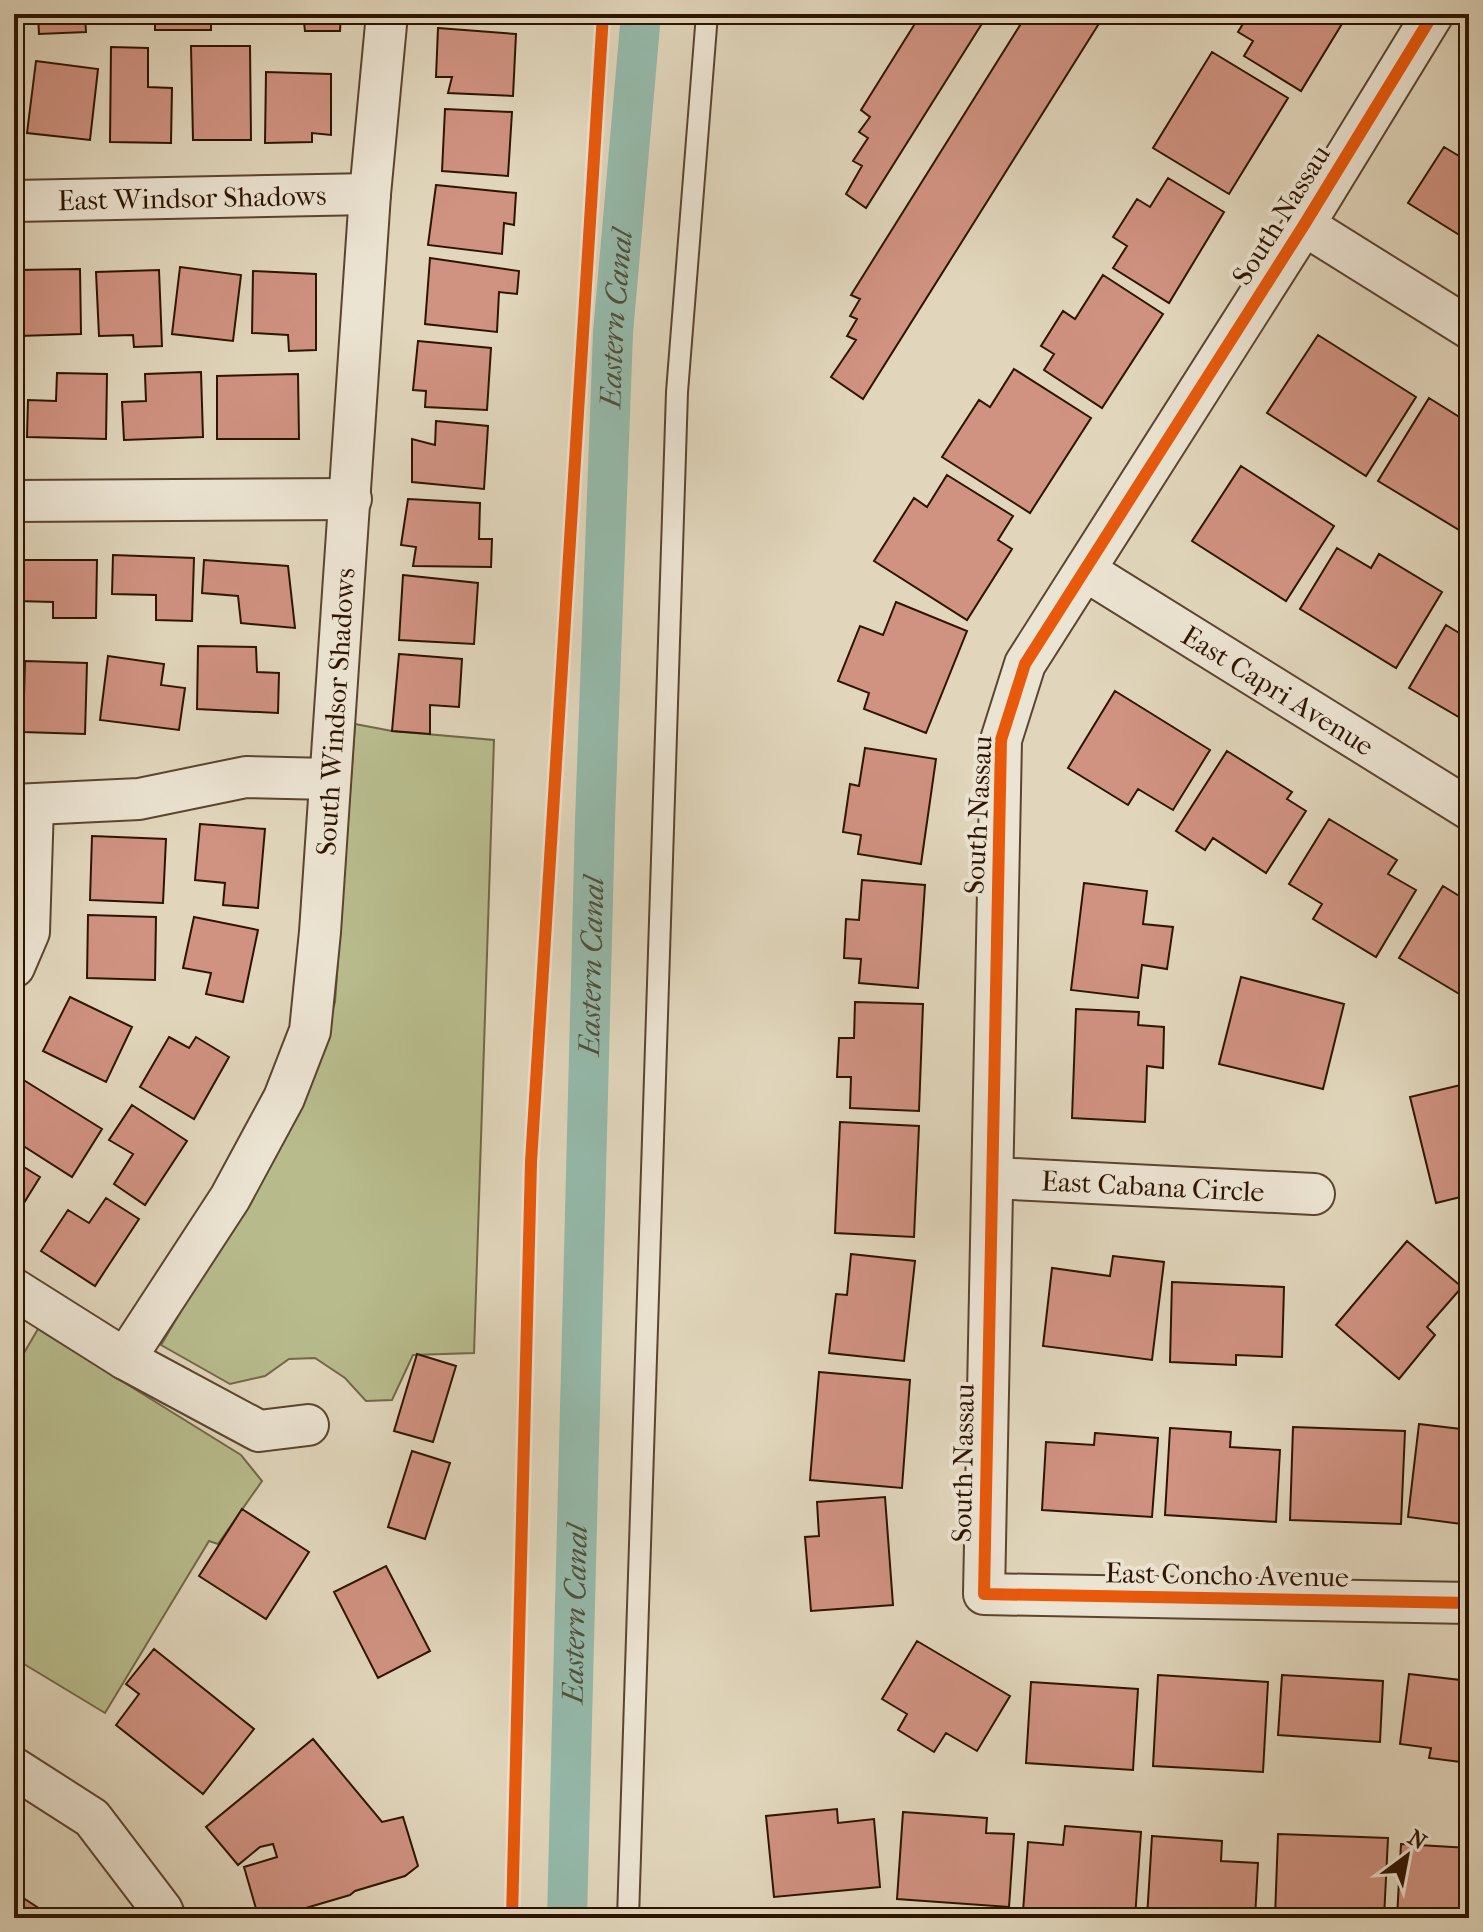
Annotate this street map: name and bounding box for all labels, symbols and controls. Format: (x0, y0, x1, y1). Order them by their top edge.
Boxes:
street label: South Nassau (1225, 139, 1337, 291)
street label: East Windsor Shadows (57, 178, 327, 217)
water label: Eastern Canal (593, 224, 640, 411)
street label: South Windsor Shadows (309, 567, 361, 857)
street label: East Capri Avenue (1176, 618, 1380, 762)
street label: South Nassau (957, 735, 999, 895)
water label: Eastern Canal (571, 873, 611, 1058)
street label: East Cabana Circle (1040, 1164, 1265, 1208)
street label: South Nassau (945, 1383, 981, 1543)
water label: Eastern Canal (555, 1520, 595, 1706)
street label: East Concho Avenue (1105, 1556, 1349, 1594)
north arrow (1367, 1816, 1447, 1896)
text: N (1403, 1824, 1431, 1855)

